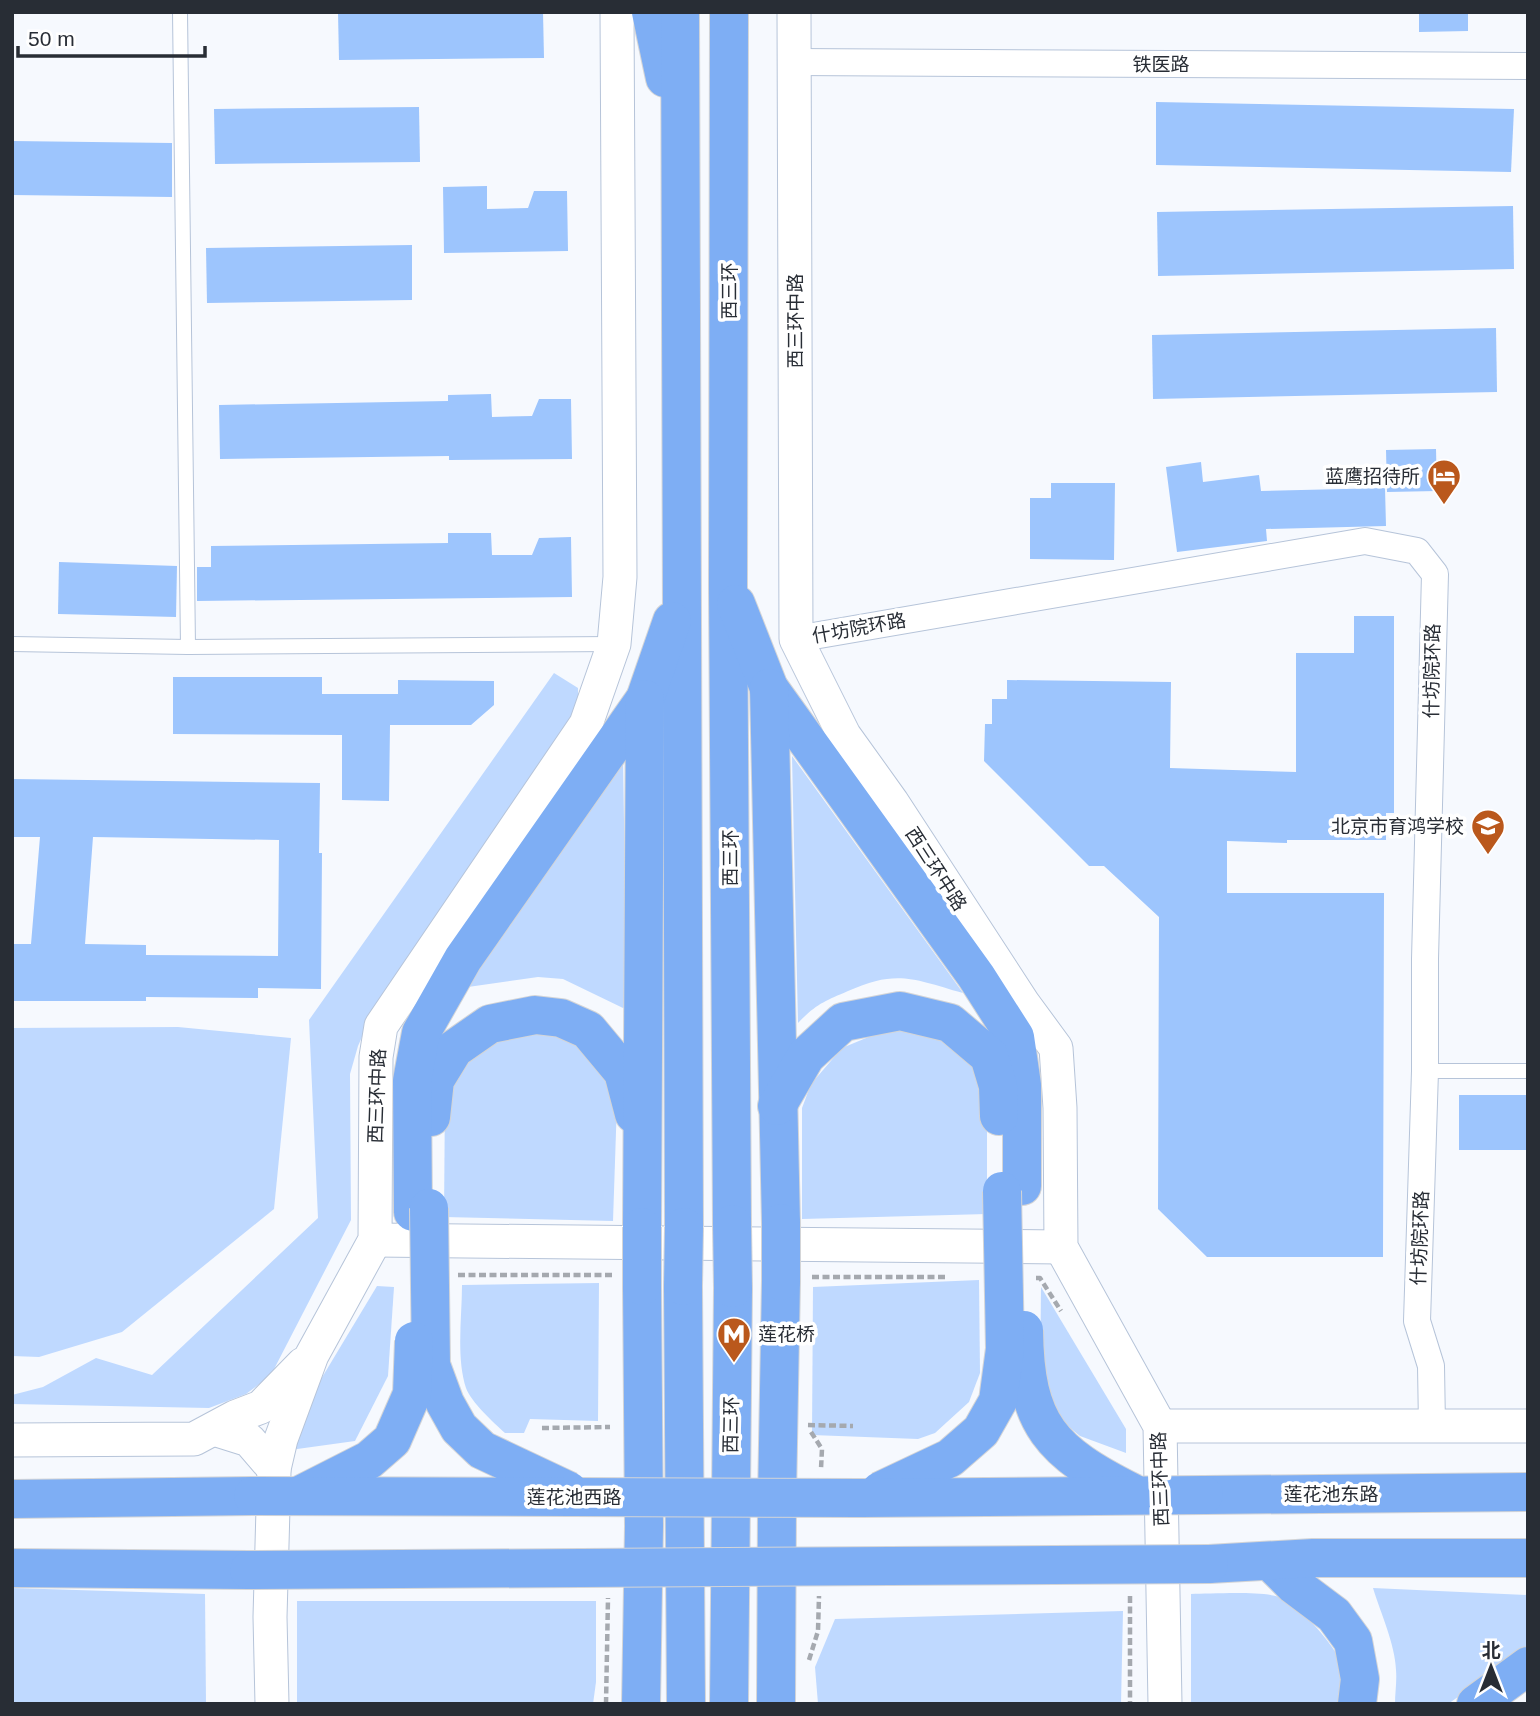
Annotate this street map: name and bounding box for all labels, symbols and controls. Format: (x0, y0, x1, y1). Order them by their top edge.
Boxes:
scale bar (18, 14, 205, 58)
text: 50 m (28, 27, 75, 50)
street label: 铁医路 (1132, 54, 1190, 75)
street label: 西三环 (719, 262, 740, 320)
street label: 西三环中路 (785, 273, 806, 369)
hotel icon: 蓝鹰招待所 (1425, 457, 1463, 506)
place label: 蓝鹰招待所 (1325, 466, 1420, 487)
street label: 什坊院环路 (810, 609, 908, 647)
street label: 什坊院环路 (1421, 623, 1443, 719)
school or university icon: 北京市育鸿学校 (1469, 807, 1507, 856)
place label: 北京市育鸿学校 (1331, 816, 1464, 837)
street label: 西三环中路 (901, 823, 971, 915)
street label: 西三环 (720, 829, 741, 887)
street label: 西三环中路 (365, 1048, 389, 1144)
street label: 什坊院环路 (1408, 1190, 1432, 1286)
metro station icon: 莲花桥 (715, 1315, 753, 1364)
place label: 莲花桥 (758, 1324, 815, 1345)
street label: 西三环 (720, 1396, 742, 1454)
street label: 西三环中路 (1148, 1431, 1172, 1527)
street label: 莲花池东路 (1283, 1484, 1379, 1505)
street label: 莲花池西路 (526, 1487, 622, 1508)
north arrow (1456, 1632, 1526, 1702)
text: 北 (1481, 1640, 1501, 1661)

